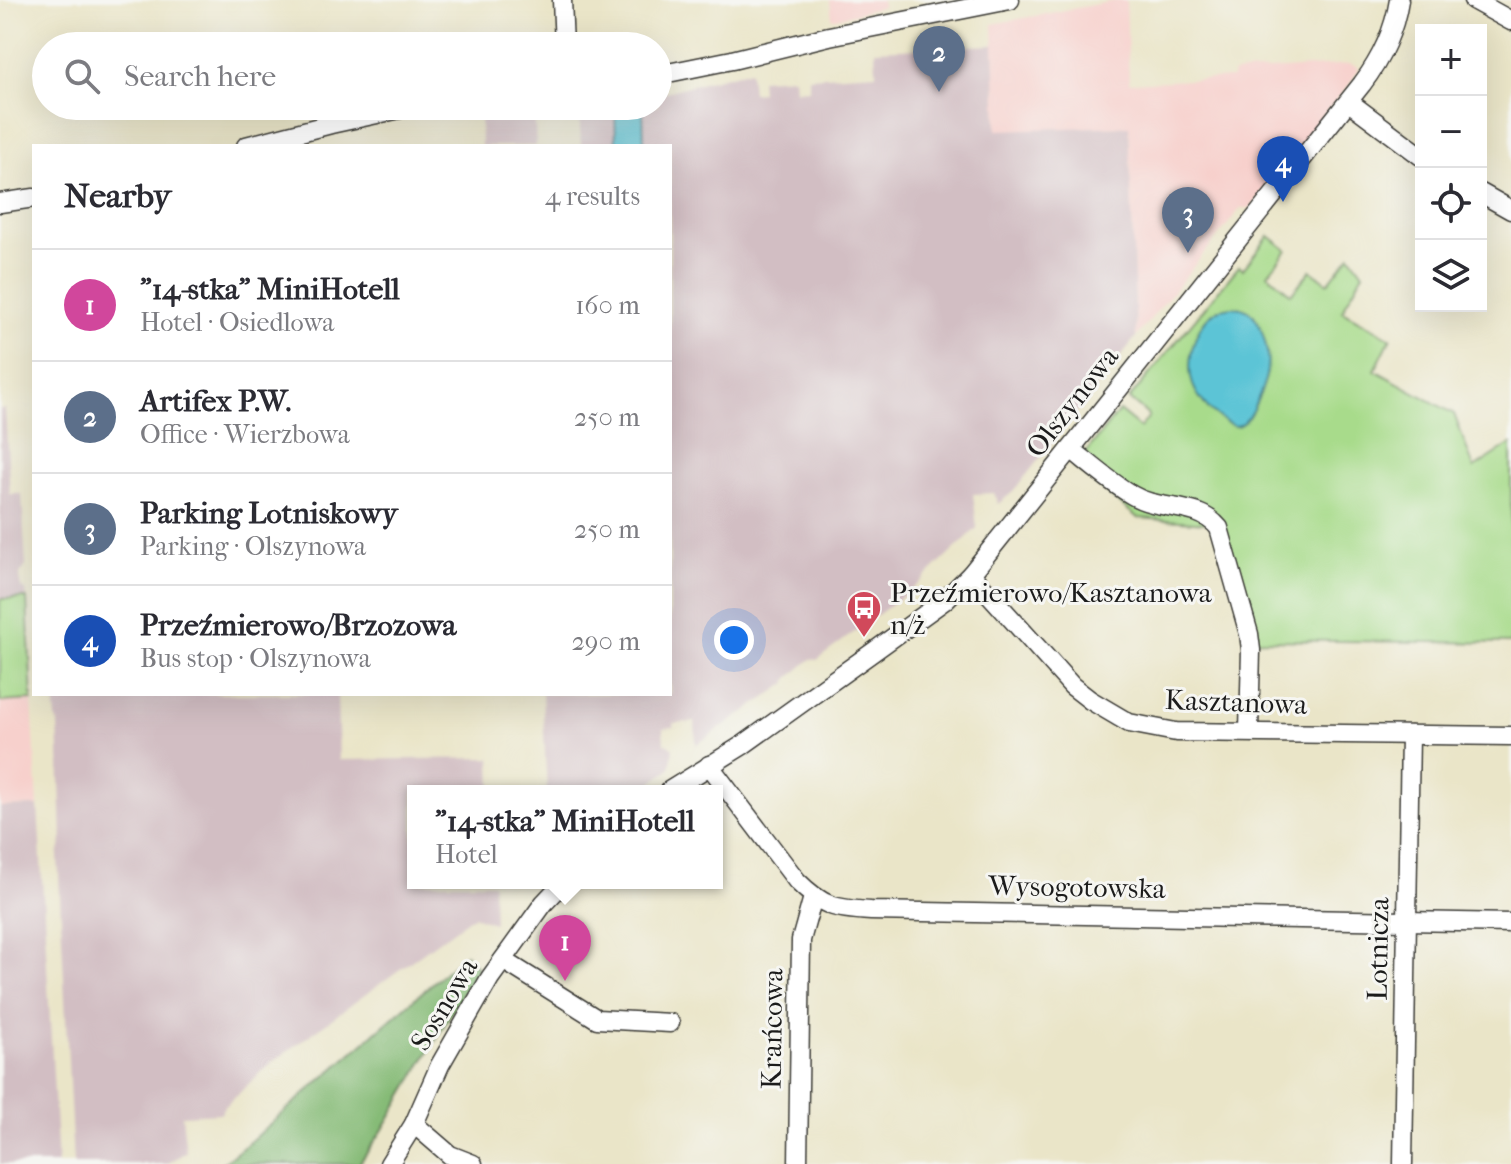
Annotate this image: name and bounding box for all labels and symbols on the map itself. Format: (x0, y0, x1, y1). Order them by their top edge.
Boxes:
pin: 2 (913, 26, 965, 92)
pin: 4 (1257, 136, 1309, 202)
pin: 3 (1162, 187, 1214, 253)
street label: Olszynowa (1019, 340, 1126, 464)
place label: Przeźmierowo/Kasztanowa n/ż (890, 576, 1213, 641)
bus stop icon: Przeźmierowo/Kasztanowa n/ż (845, 589, 883, 639)
your location (714, 620, 754, 660)
street label: Kasztanowa (1164, 683, 1309, 721)
street label: Wysogotowska (987, 869, 1167, 905)
street label: Lotnicza (1361, 896, 1395, 1001)
pin: 1 (539, 915, 591, 981)
street label: Sosnowa (404, 951, 485, 1056)
street label: Krańcowa (754, 967, 790, 1090)

